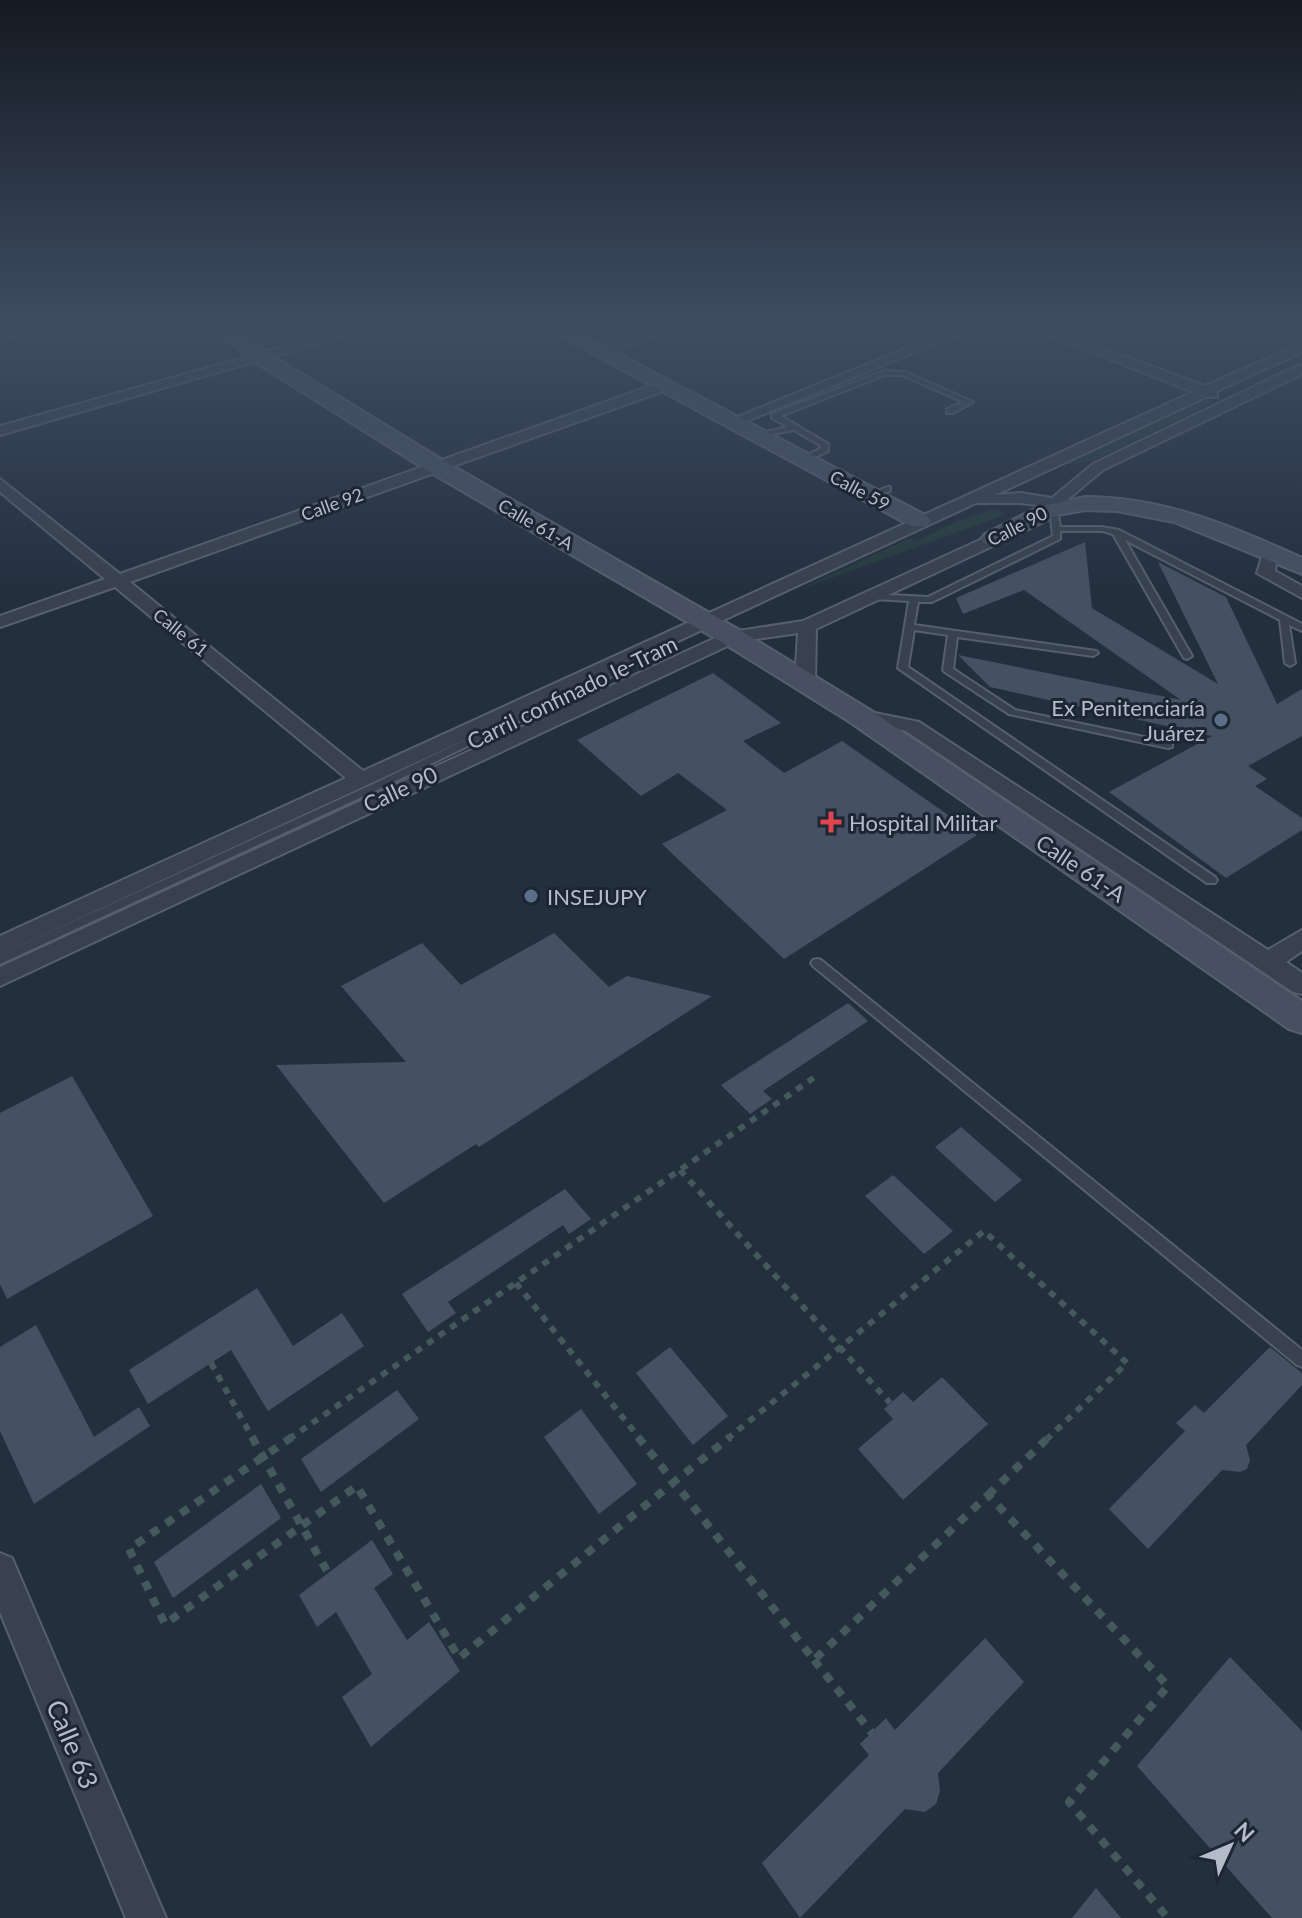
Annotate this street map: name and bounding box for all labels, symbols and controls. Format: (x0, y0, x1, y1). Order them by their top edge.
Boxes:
street label: Calle 59 (826, 465, 894, 515)
street label: Calle 92 (298, 483, 366, 525)
street label: Calle 61-A (494, 494, 578, 555)
street label: Calle 90 (983, 502, 1051, 550)
street label: Calle 61 (149, 603, 213, 661)
street label: Carril confinado Ie-Tram (462, 629, 682, 755)
place label: Ex Penitenciaría Juárez (1051, 694, 1205, 746)
marker: Ex Penitenciaría Juárez (1212, 711, 1230, 729)
street label: Calle 90 (359, 760, 442, 818)
place label: Hospital Militar (849, 809, 998, 836)
marker: Hospital Militar (820, 811, 842, 833)
street label: Calle 61-A (1031, 828, 1131, 908)
place label: INSEJUPY (547, 883, 647, 910)
marker: INSEJUPY (522, 887, 540, 905)
street label: Calle 63 (40, 1695, 106, 1793)
north arrow (1190, 1806, 1270, 1886)
text: N (1229, 1816, 1260, 1847)

